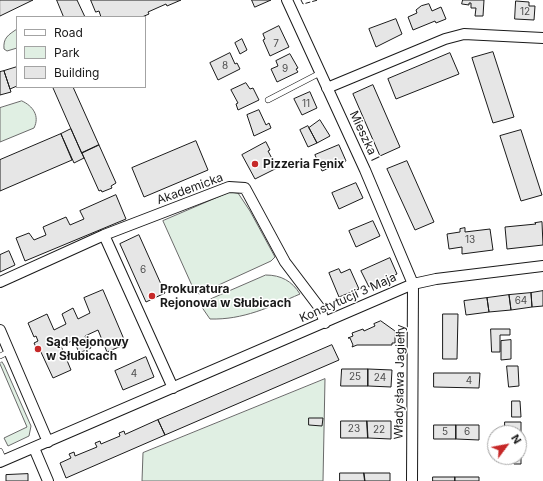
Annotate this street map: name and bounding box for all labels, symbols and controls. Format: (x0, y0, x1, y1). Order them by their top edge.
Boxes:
house number: 12 (520, 6, 530, 18)
legend (16, 16, 146, 88)
text: Road (54, 25, 83, 40)
house number: 7 (273, 38, 279, 50)
text: Park (54, 45, 80, 60)
house number: 8 (222, 60, 228, 72)
house number: 9 (282, 63, 288, 75)
text: Building (54, 65, 99, 80)
house number: 11 (302, 98, 310, 110)
street label: Mieszka I (346, 109, 382, 163)
place label: Pizzeria Fenix (263, 157, 344, 171)
marker: Pizzeria Fenix (250, 159, 260, 169)
street label: Akademicka (155, 170, 225, 208)
house number: 13 (465, 234, 475, 246)
house number: 6 (140, 264, 146, 276)
street label: Konstytucji 3 Maja (297, 270, 399, 326)
place label: Prokuratura Rejonowa w Słubicach (160, 282, 291, 310)
marker: Prokuratura Rejonowa w Słubicach (147, 291, 157, 301)
house number: 64 (515, 295, 527, 307)
street label: Władysława Jagiełły (392, 324, 408, 440)
place label: Sąd Rejonowy w Słubicach (46, 335, 129, 363)
marker: Sąd Rejonowy w Słubicach (33, 344, 43, 354)
house number: 4 (131, 368, 137, 380)
house number: 25 (349, 371, 361, 383)
house number: 24 (374, 372, 386, 384)
house number: 4 (466, 375, 472, 387)
house number: 23 (348, 423, 360, 435)
house number: 22 (373, 424, 385, 436)
north arrow (487, 425, 527, 465)
house number: 5 (442, 426, 448, 438)
house number: 6 (464, 426, 470, 438)
text: N (508, 432, 524, 446)

